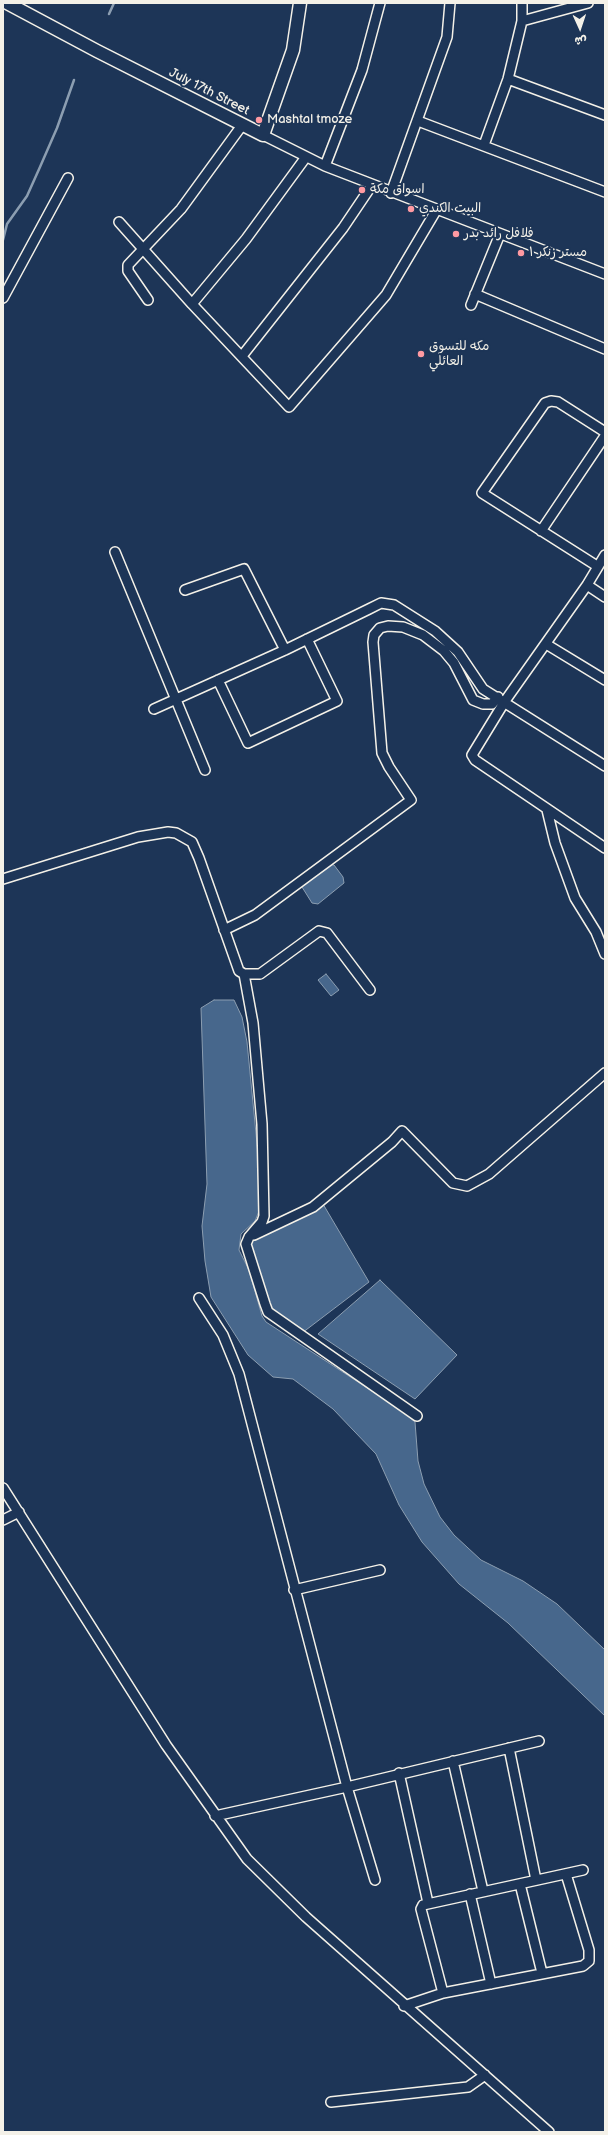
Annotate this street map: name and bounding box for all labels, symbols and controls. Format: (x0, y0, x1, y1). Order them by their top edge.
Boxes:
north arrow (560, 8, 600, 48)
text: ش (574, 34, 587, 47)
street label: July 17th Street (166, 65, 252, 119)
place label: Mashtal tmoze (267, 112, 352, 128)
marker: Mashtal tmoze (254, 115, 264, 125)
place label: اسواق مكة (370, 182, 424, 198)
marker: اسواق مكة (357, 185, 367, 195)
place label: البيت الكندي (419, 201, 481, 217)
marker: البيت الكندي (406, 204, 416, 214)
place label: فلافل رائد بدر (464, 226, 534, 242)
marker: فلافل رائد بدر (451, 229, 461, 239)
place label: مستر زنكر ١ (529, 245, 587, 261)
marker: مستر زنكر ١ (516, 248, 526, 258)
place label: مكه للتسوق العائلي (429, 339, 489, 370)
marker: مكه للتسوق العائلي (416, 349, 426, 359)

